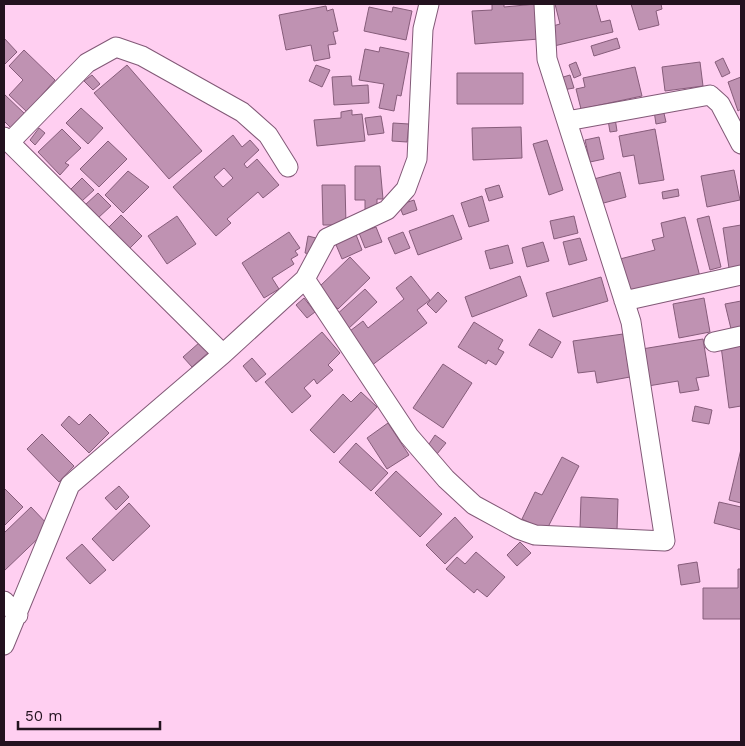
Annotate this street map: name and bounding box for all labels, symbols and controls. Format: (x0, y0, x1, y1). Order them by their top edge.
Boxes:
scale bar (18, 698, 160, 730)
text: 50 m (25, 707, 62, 725)

